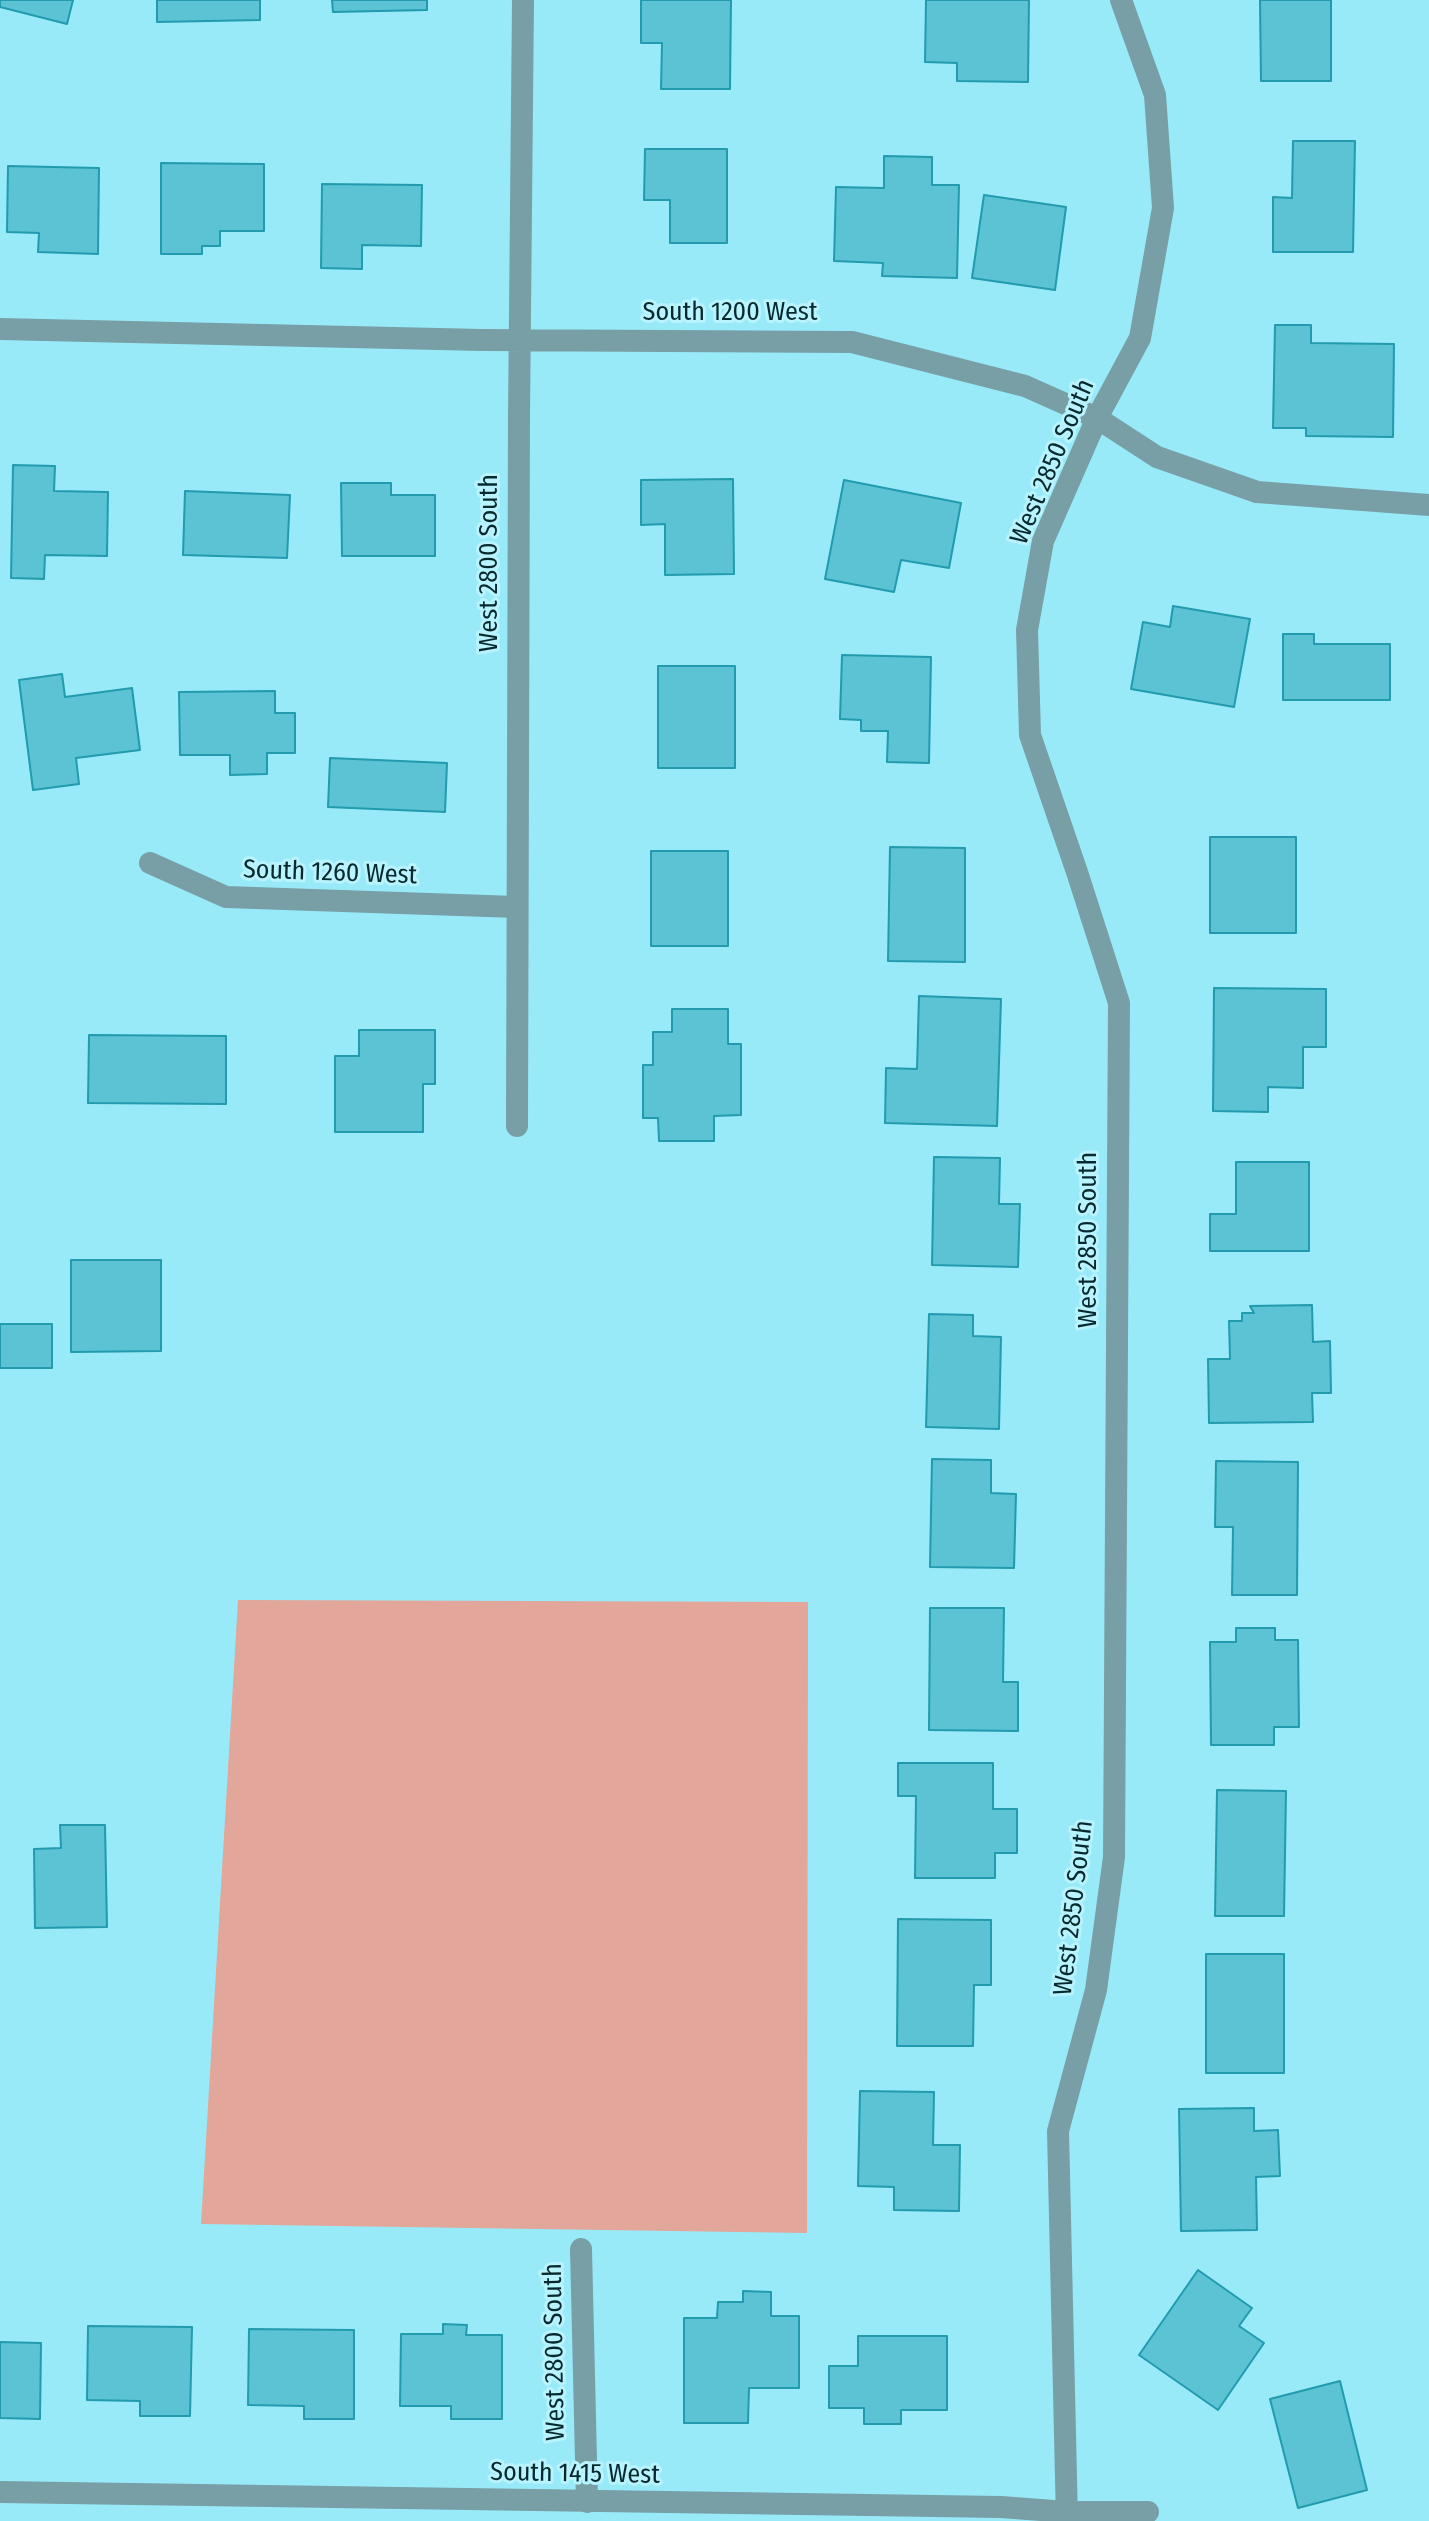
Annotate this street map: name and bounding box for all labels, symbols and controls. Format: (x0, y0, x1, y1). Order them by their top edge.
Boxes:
street label: South 1200 West (643, 297, 817, 329)
street label: West 2850 South (1004, 375, 1102, 549)
street label: West 2800 South (474, 474, 506, 652)
street label: South 1260 West (242, 854, 418, 892)
street label: West 2850 South (1073, 1152, 1105, 1328)
street label: West 2850 South (1048, 1819, 1100, 1997)
street label: West 2800 South (538, 2263, 572, 2441)
street label: South 1415 West (490, 2457, 660, 2491)

